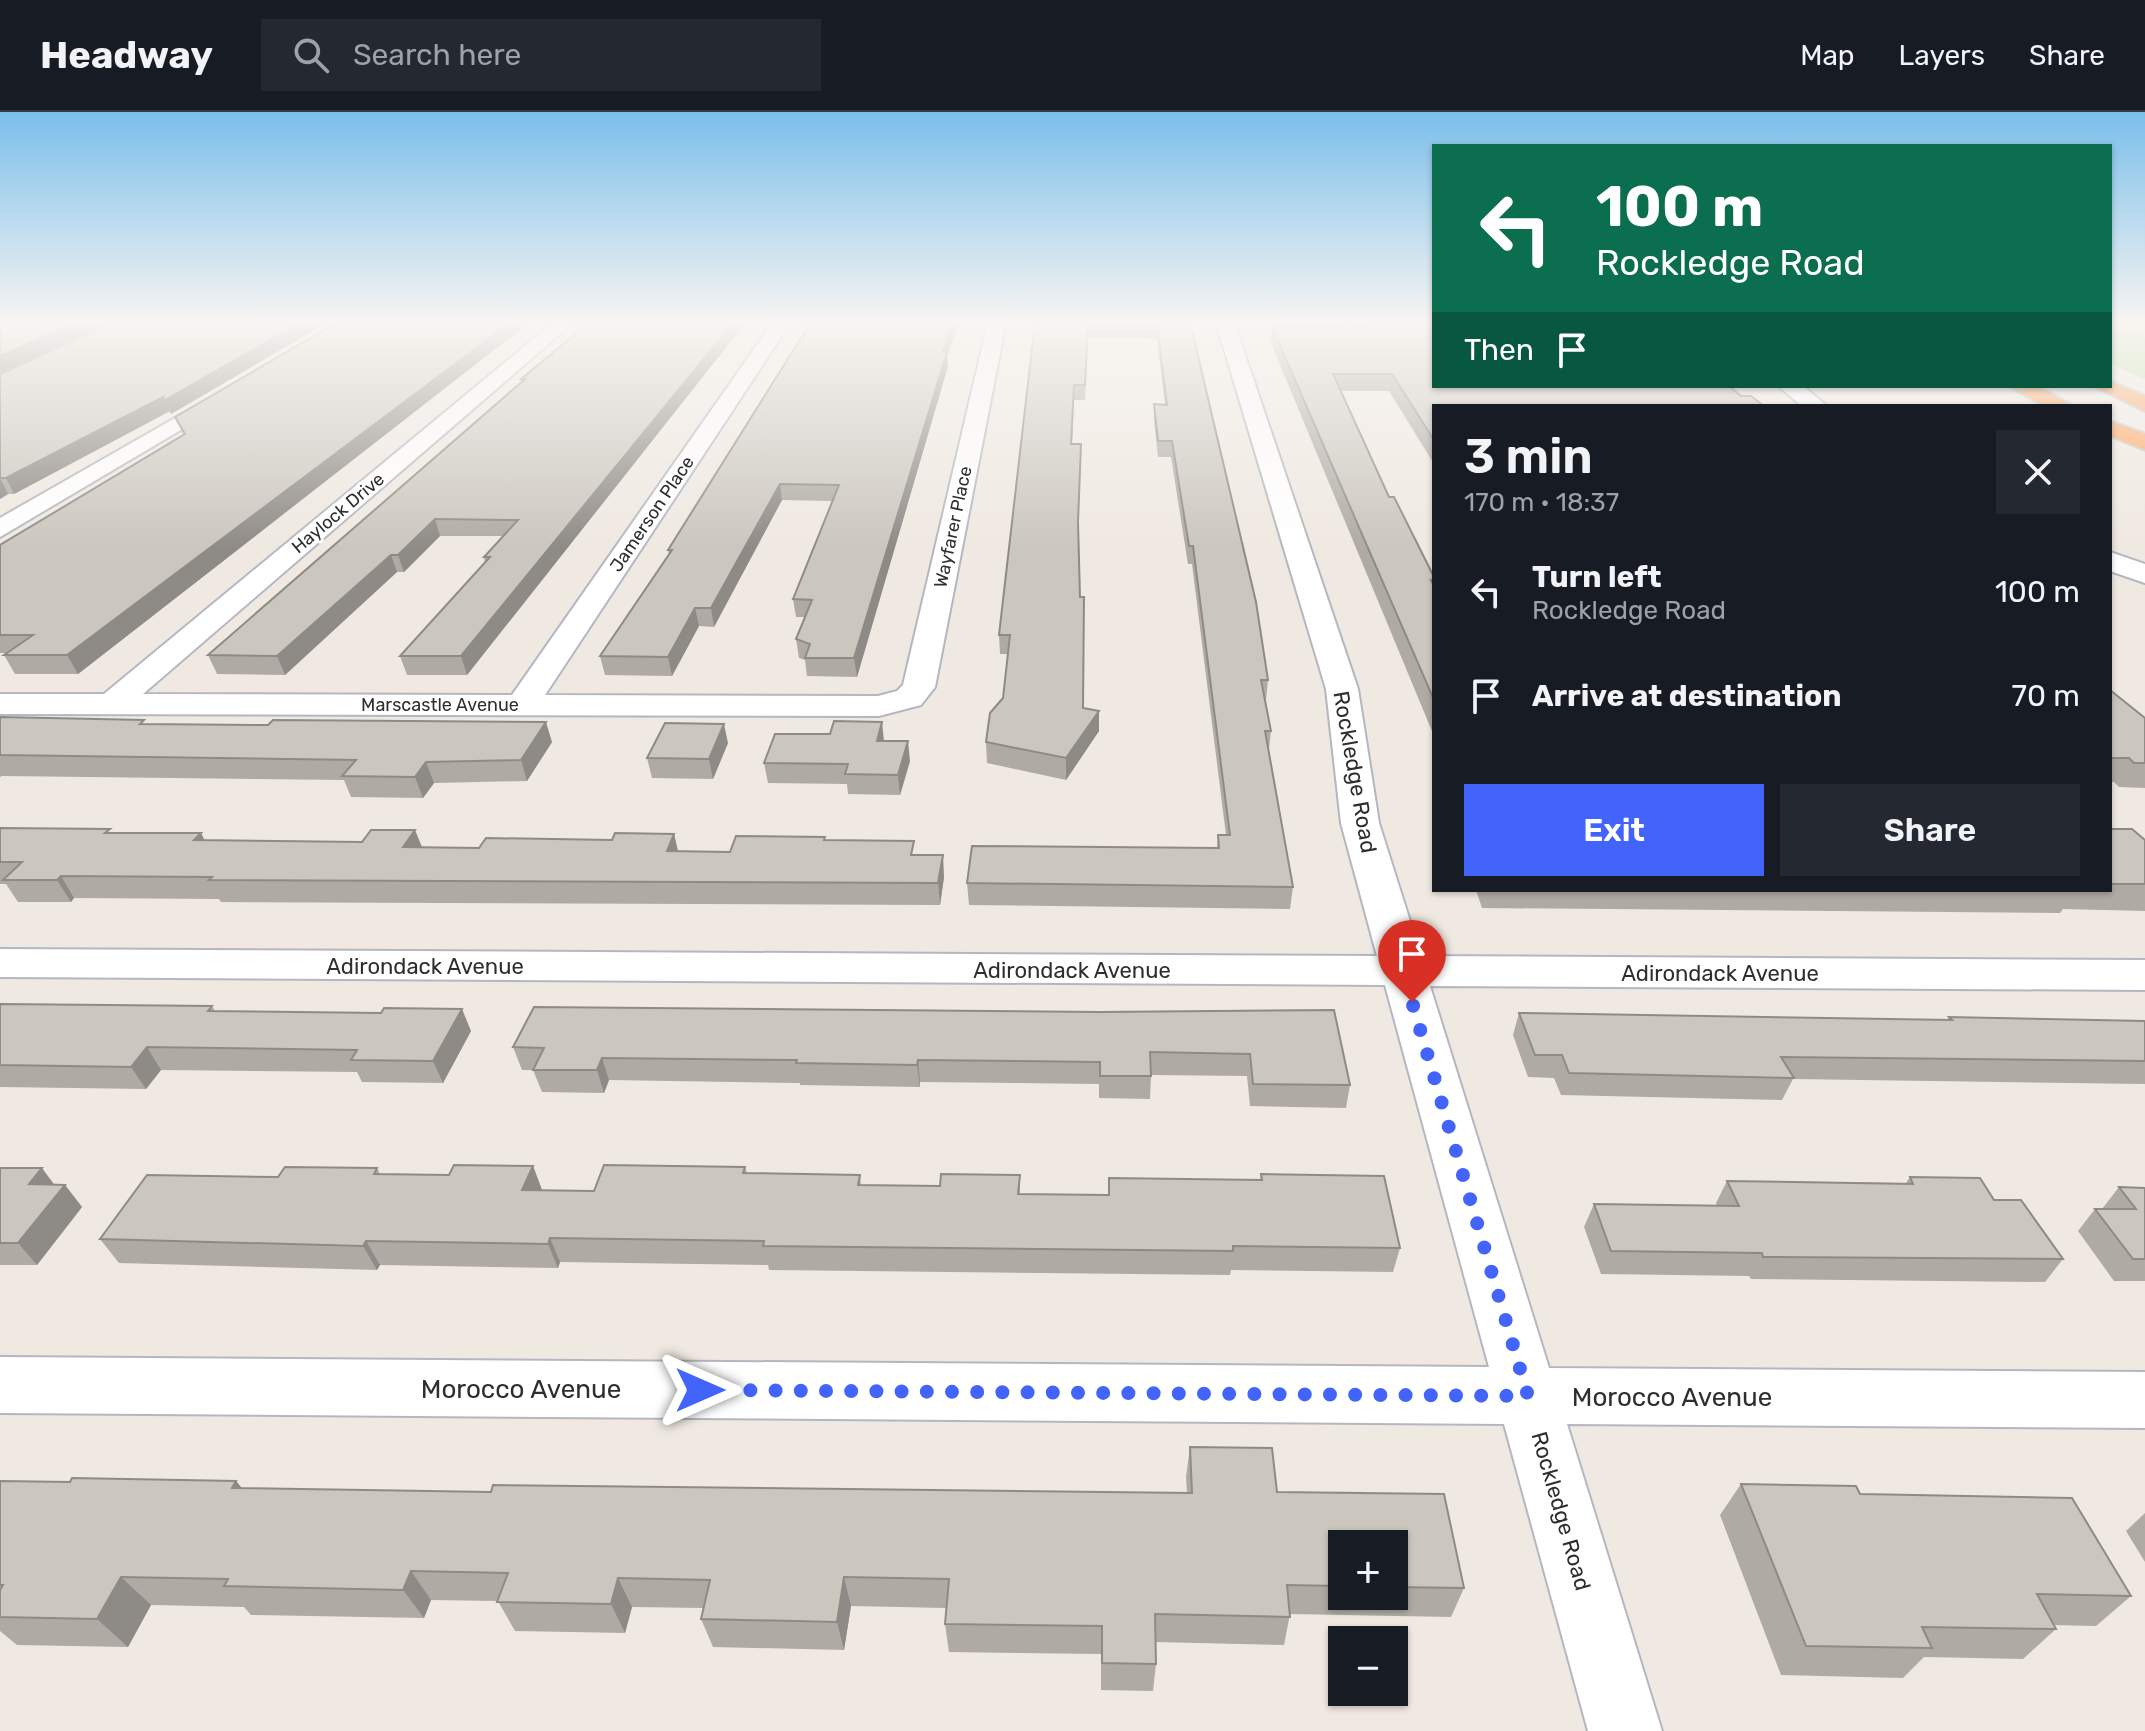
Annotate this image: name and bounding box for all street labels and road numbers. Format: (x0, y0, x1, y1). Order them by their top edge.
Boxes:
street label: Jamerson Place (605, 452, 699, 576)
street label: Wayfarer Place (929, 464, 977, 590)
street label: Haylock Drive (287, 468, 389, 558)
street label: Rockledge Road (1327, 689, 1383, 855)
street label: Marscastle Avenue (361, 694, 519, 716)
street label: Adirondack Avenue (326, 953, 524, 980)
street label: Adirondack Avenue (973, 957, 1171, 984)
street label: Adirondack Avenue (1621, 960, 1819, 987)
street label: Morocco Avenue (421, 1374, 621, 1405)
street label: Morocco Avenue (1572, 1382, 1772, 1413)
street label: Rockledge Road (1525, 1428, 1597, 1594)

